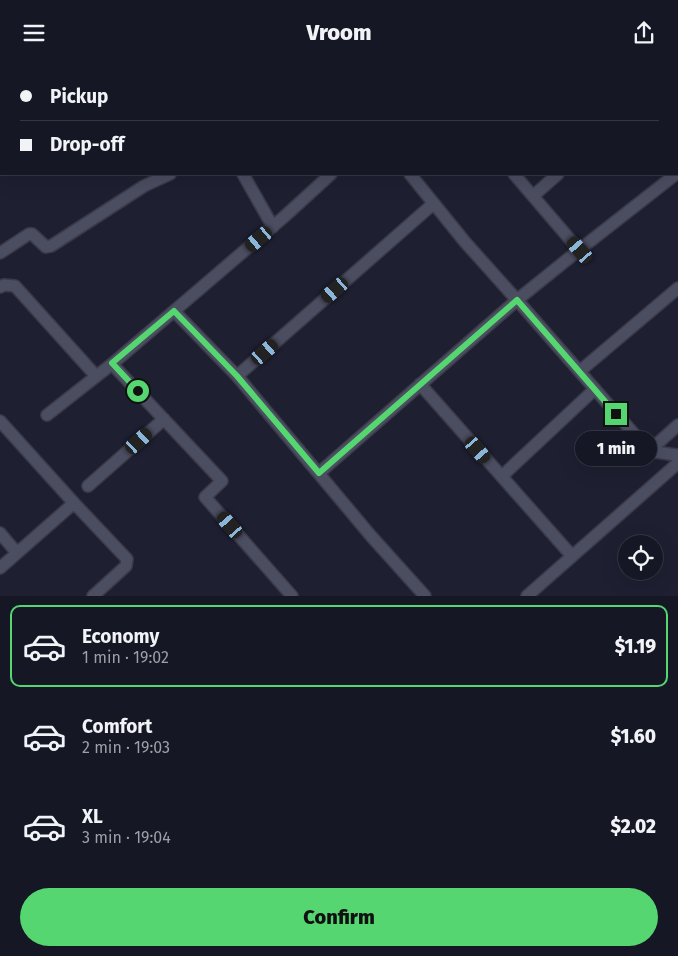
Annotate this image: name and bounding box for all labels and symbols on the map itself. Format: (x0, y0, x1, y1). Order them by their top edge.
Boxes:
car (242, 224, 275, 254)
car (564, 234, 595, 266)
car (318, 274, 351, 306)
car (248, 336, 281, 368)
route start (127, 380, 149, 402)
route end (605, 403, 627, 425)
car (122, 425, 155, 457)
callout: 1 min (575, 431, 657, 467)
car (462, 434, 493, 466)
car (214, 509, 245, 541)

